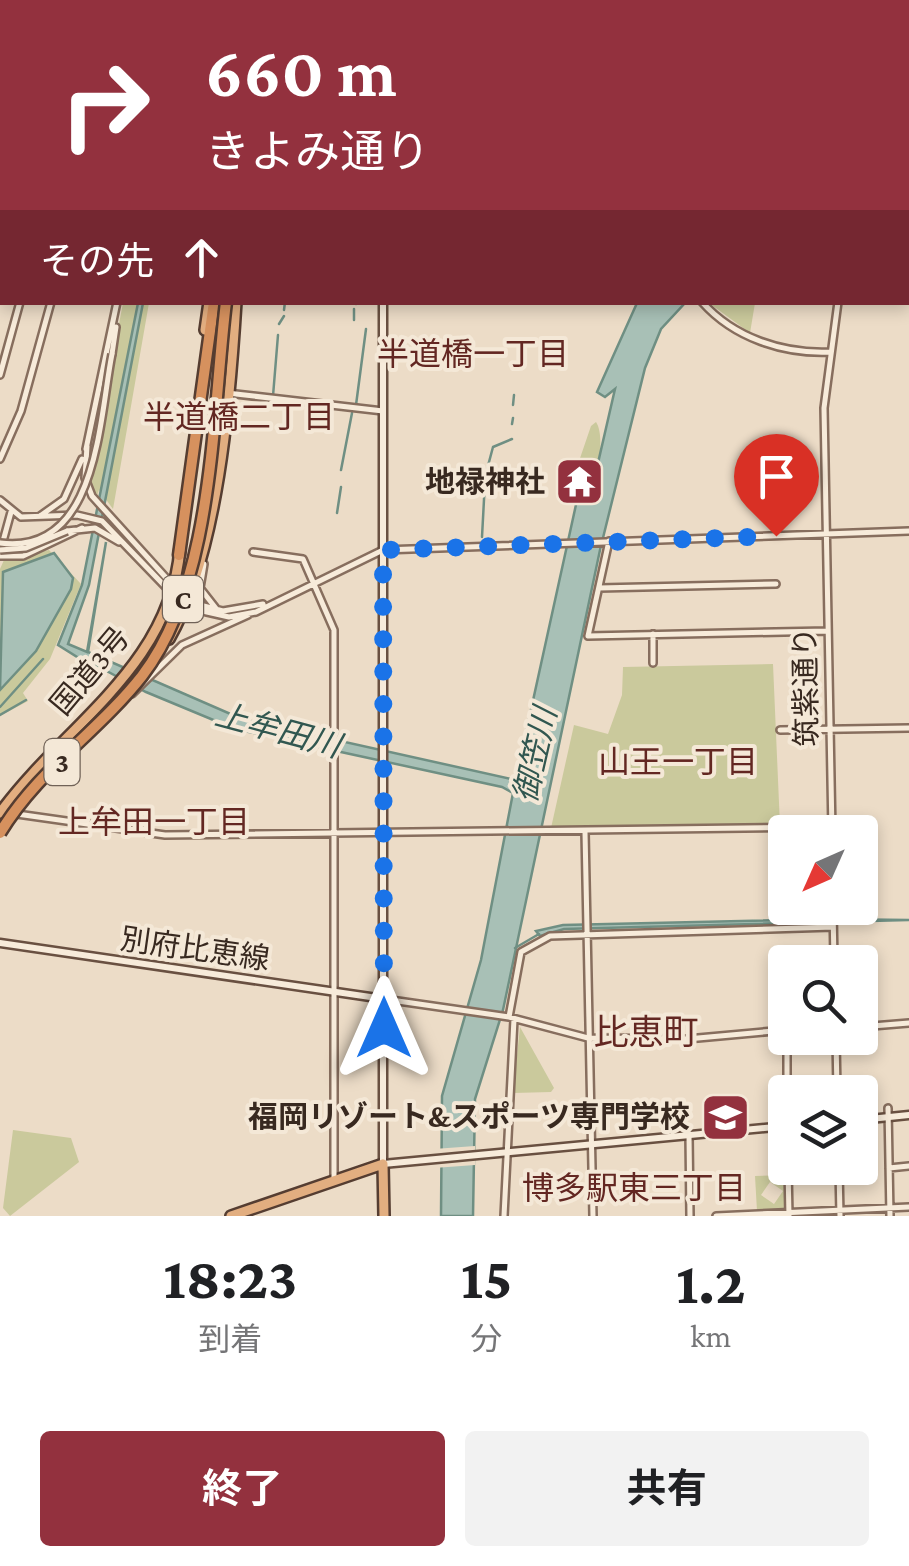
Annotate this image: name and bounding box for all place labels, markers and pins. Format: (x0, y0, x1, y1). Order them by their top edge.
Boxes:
pin (734, 434, 819, 537)
temple icon: 地禄神社 (554, 456, 606, 508)
place label: 地禄神社 (425, 465, 545, 498)
school or university icon: 福岡リゾート&スポーツ専門学校 (699, 1091, 751, 1143)
place label: 福岡リゾート&スポーツ専門学校 (248, 1100, 690, 1133)

